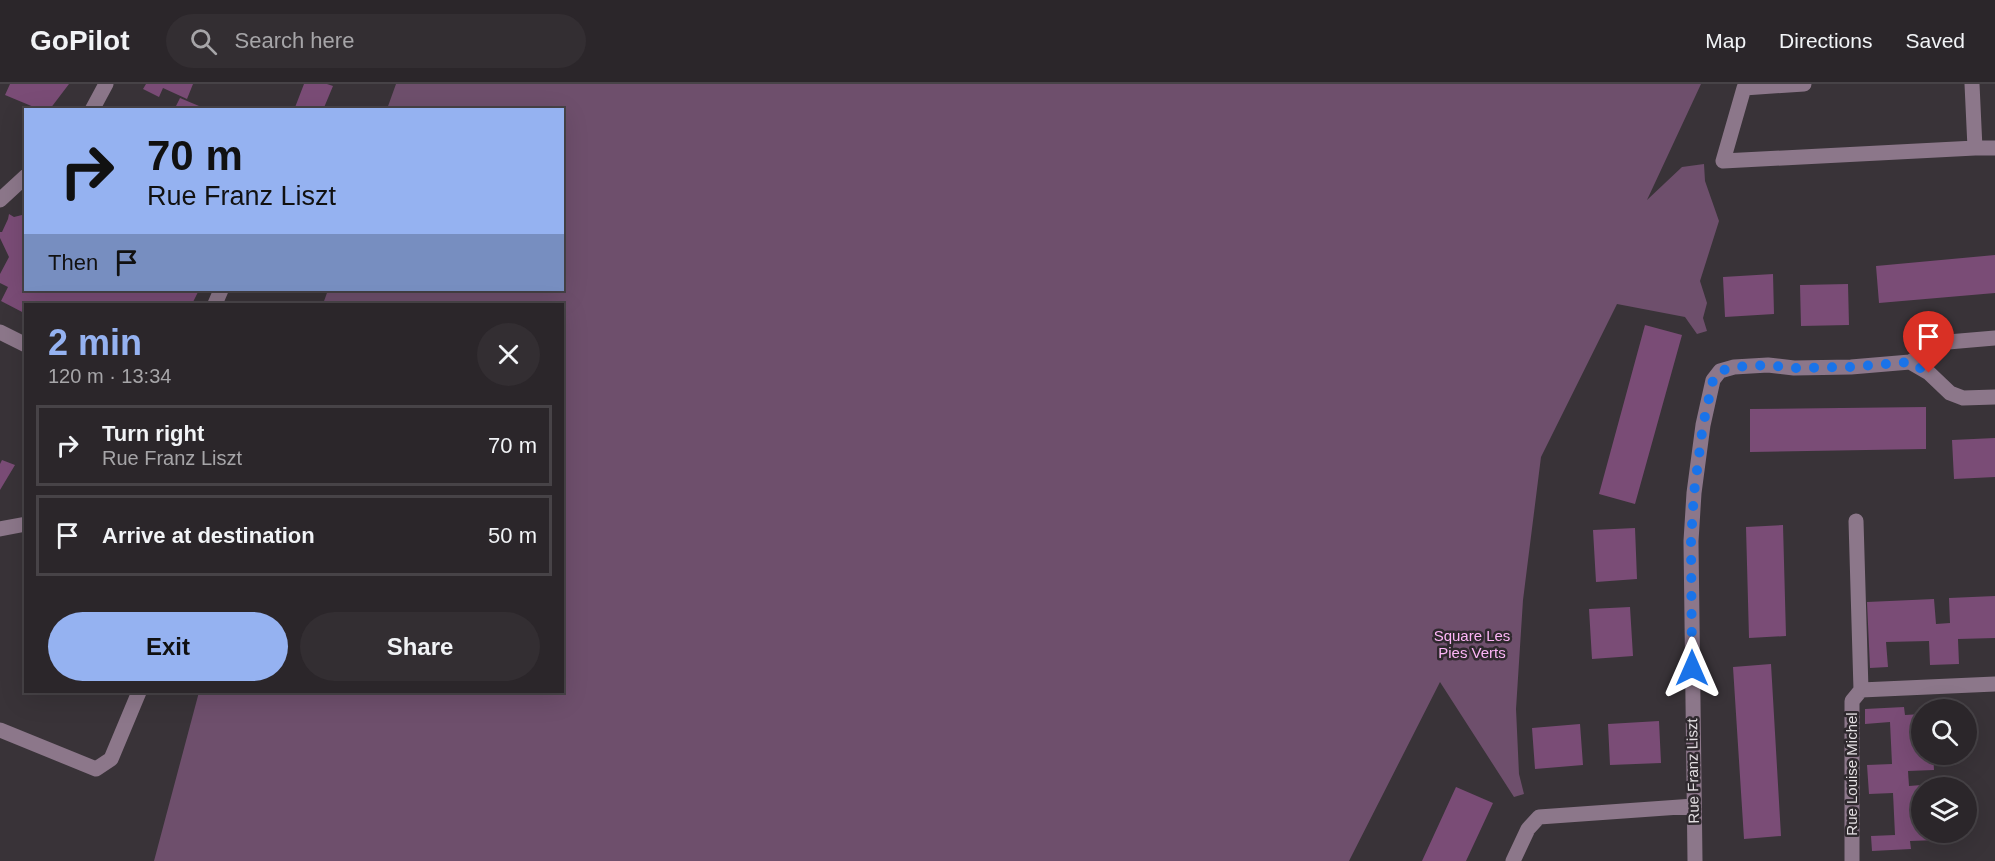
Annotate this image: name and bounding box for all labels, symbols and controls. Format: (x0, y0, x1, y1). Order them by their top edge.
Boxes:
search box (166, 14, 586, 68)
text: GoPilot (30, 25, 130, 56)
icon: search (187, 25, 220, 58)
text: Search here (235, 28, 354, 53)
text: Map (1705, 29, 1746, 52)
text: Directions (1779, 29, 1872, 52)
text: Saved (1905, 29, 1965, 52)
icon: right (48, 132, 126, 210)
text: 70 m (147, 132, 243, 179)
text: Rue Franz Liszt (147, 181, 336, 211)
icon: arrive (110, 246, 143, 279)
text: Then (48, 250, 98, 275)
pin (1903, 311, 1954, 373)
icon: arrive (1912, 320, 1945, 353)
text: 2 min (48, 322, 142, 363)
button: close (477, 323, 540, 386)
text: 120 m · 13:34 (48, 365, 171, 387)
text: Turn right (102, 421, 204, 446)
icon: right (51, 429, 84, 462)
text: 70 m (488, 433, 537, 458)
text: Rue Franz Liszt (102, 447, 242, 469)
icon: arrive (51, 519, 84, 552)
text: Arrive at destination (102, 523, 315, 548)
text: 50 m (488, 523, 537, 548)
button: Exit (48, 612, 288, 681)
button: Share (300, 612, 540, 681)
park label: Square Les Pies Verts (1434, 627, 1510, 661)
position arrow (1660, 636, 1724, 700)
map controls (1911, 699, 1977, 843)
button: search (1911, 699, 1977, 765)
street label: Rue Louise Michel (1843, 712, 1860, 836)
street label: Rue Franz Liszt (1683, 718, 1702, 824)
button: layers (1911, 777, 1977, 843)

